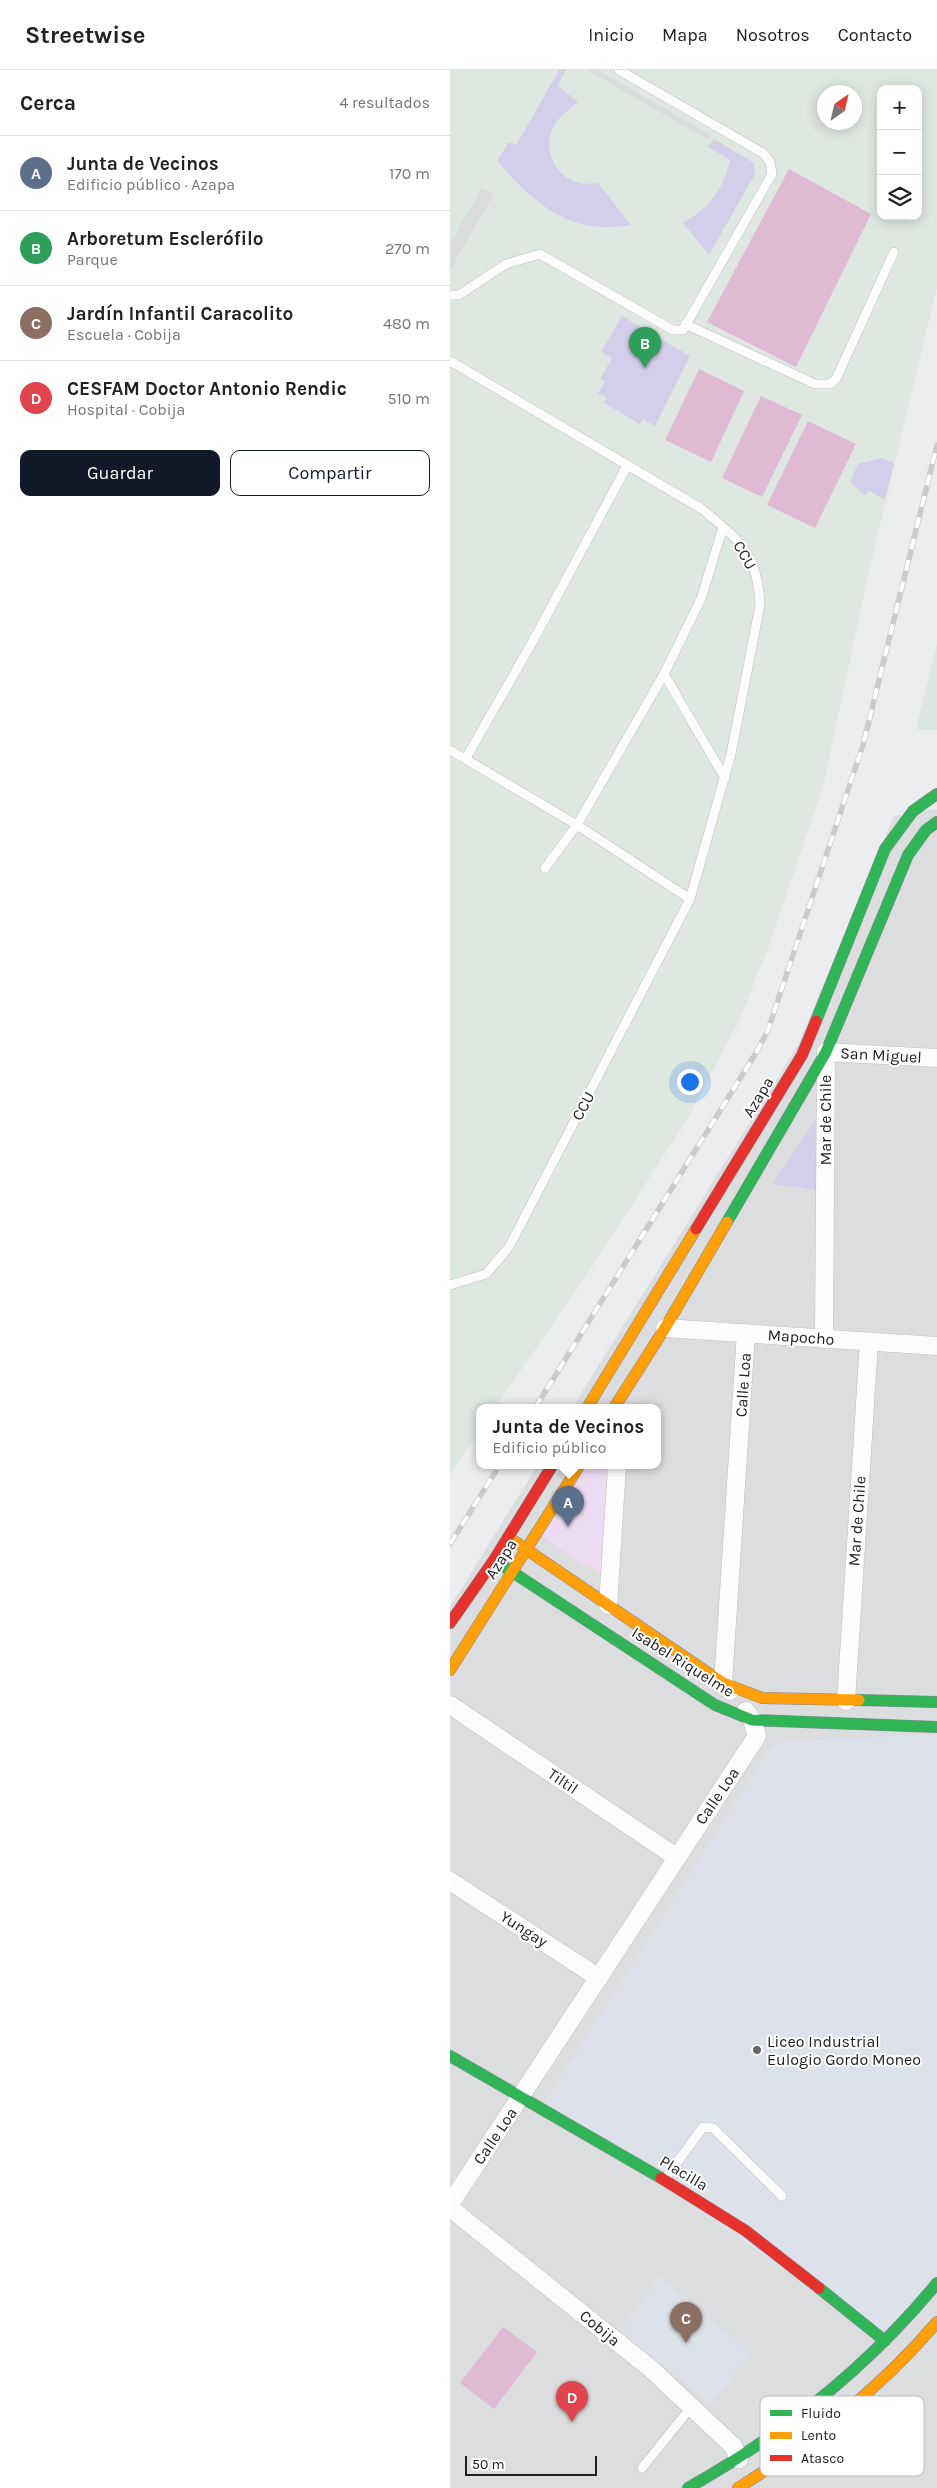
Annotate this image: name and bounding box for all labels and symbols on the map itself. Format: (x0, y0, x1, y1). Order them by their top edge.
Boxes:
north arrow (817, 85, 862, 130)
pin: B (629, 327, 661, 368)
street label: CCU (729, 537, 761, 573)
street label: San Miguel (840, 1043, 922, 1067)
your location (677, 1069, 703, 1095)
street label: Azapa (739, 1073, 777, 1121)
street label: Mar de Chile (816, 1075, 835, 1165)
street label: CCU (568, 1088, 598, 1124)
street label: Mapocho (767, 1325, 835, 1349)
street label: Calle Loa (731, 1352, 755, 1418)
street label: Mar de Chile (844, 1475, 870, 1567)
pin: A (552, 1486, 584, 1527)
street label: Azapa (481, 1535, 521, 1583)
street label: Isabel Riquelme (628, 1623, 738, 1701)
street label: Tiltil (544, 1764, 582, 1798)
street label: Calle Loa (691, 1764, 743, 1828)
street label: Yungay (497, 1907, 552, 1952)
place label: Liceo Industrial Eulogio Gordo Moneo (767, 2032, 921, 2069)
marker: Liceo Industrial Eulogio Gordo Moneo (751, 2044, 763, 2056)
street label: Calle Loa (469, 2104, 521, 2168)
street label: Placilla (656, 2151, 712, 2195)
pin: C (670, 2302, 702, 2343)
street label: Cobija (576, 2306, 624, 2350)
pin: D (556, 2381, 588, 2422)
legend (760, 2396, 924, 2476)
text: Fluido (801, 2405, 841, 2422)
text: Lento (801, 2427, 836, 2444)
text: Atasco (801, 2450, 844, 2467)
scale bar (465, 2453, 598, 2476)

